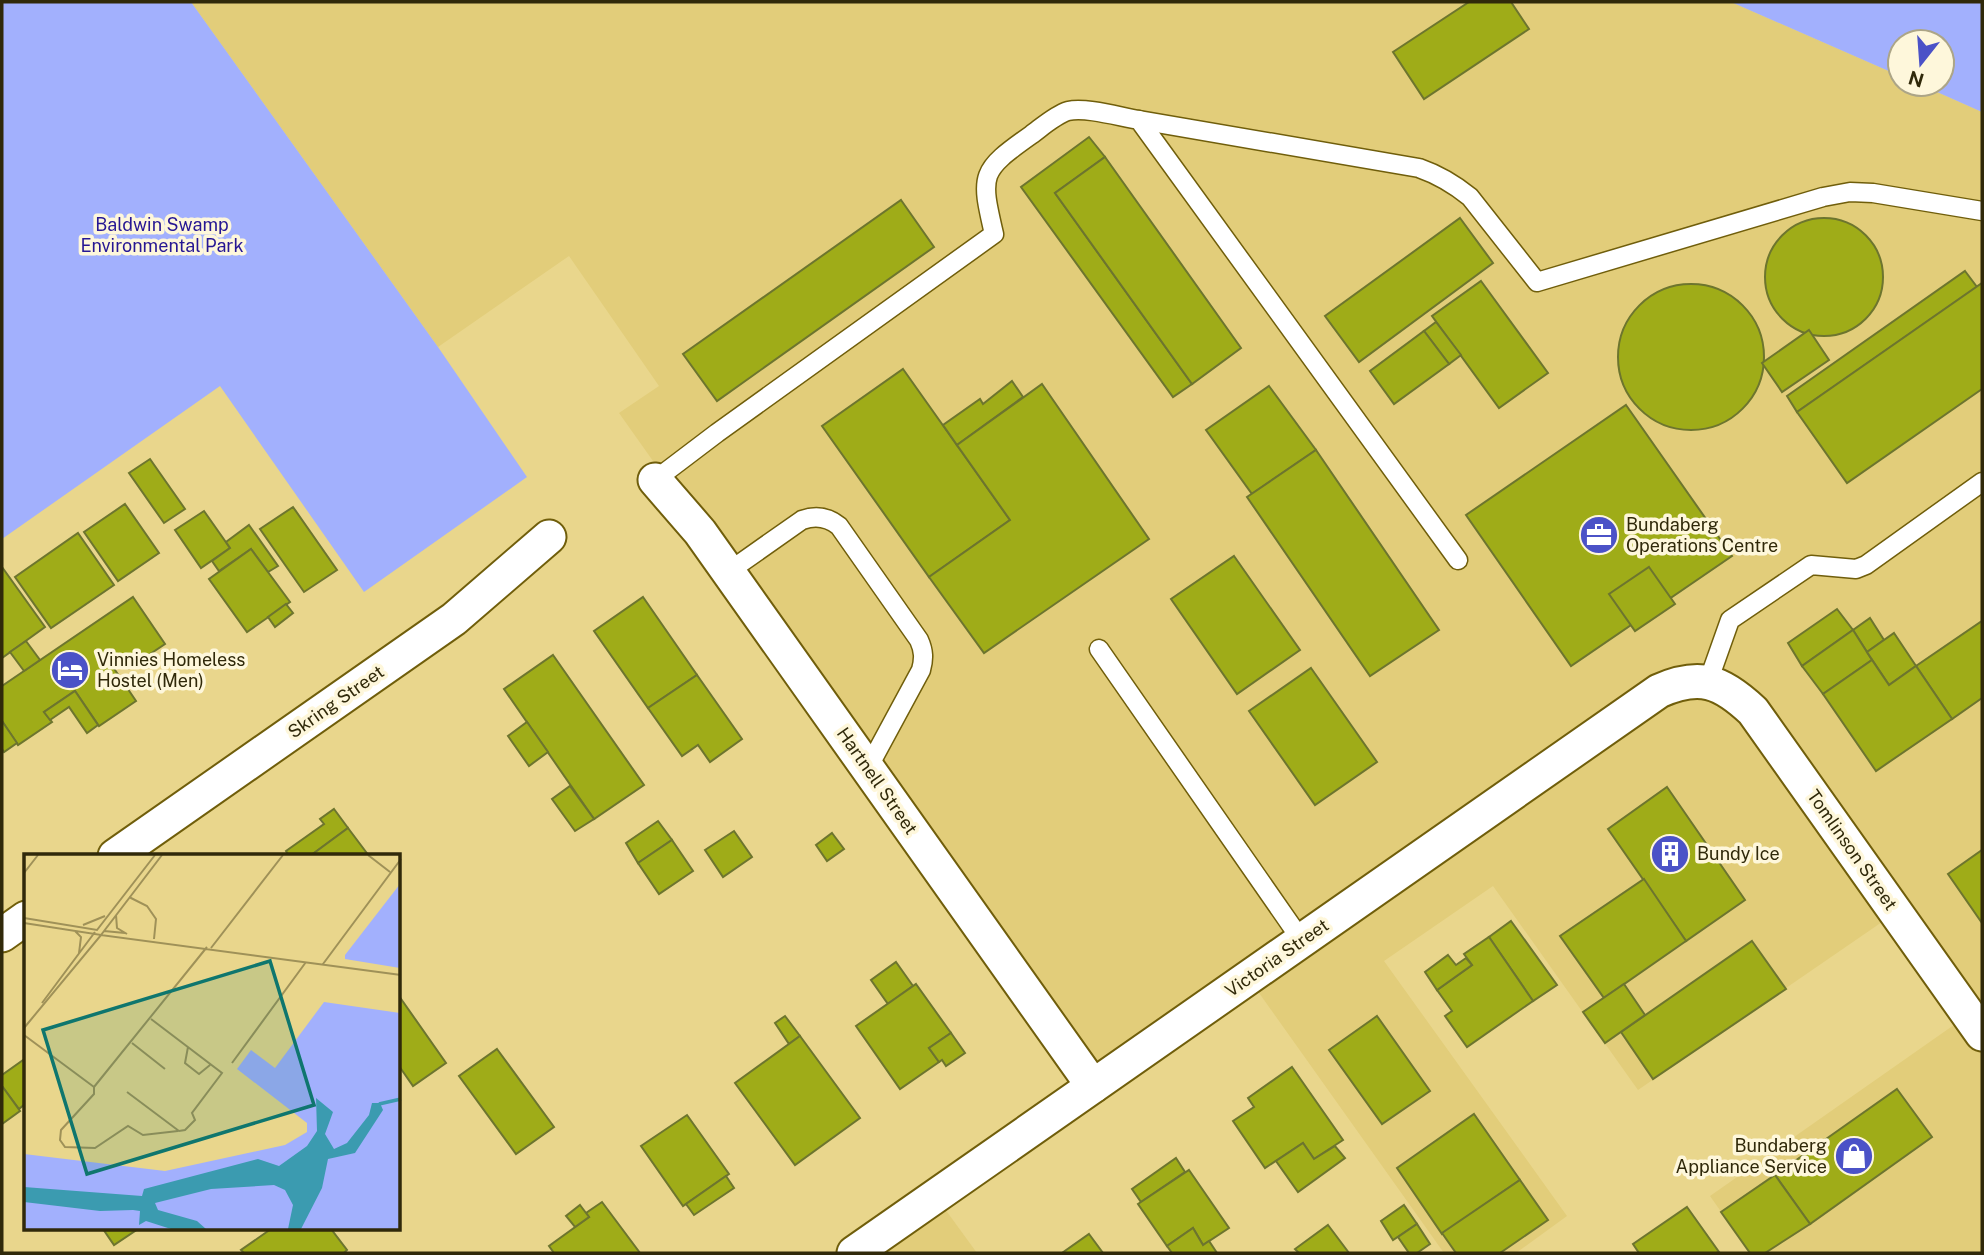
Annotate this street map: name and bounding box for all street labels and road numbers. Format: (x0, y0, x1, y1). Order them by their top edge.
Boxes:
street label: Skring Street (284, 661, 388, 742)
street label: Hartnell Street (833, 723, 922, 838)
street label: Tomlinson Street (1803, 786, 1902, 914)
street label: Victoria Street (1221, 914, 1332, 1001)

